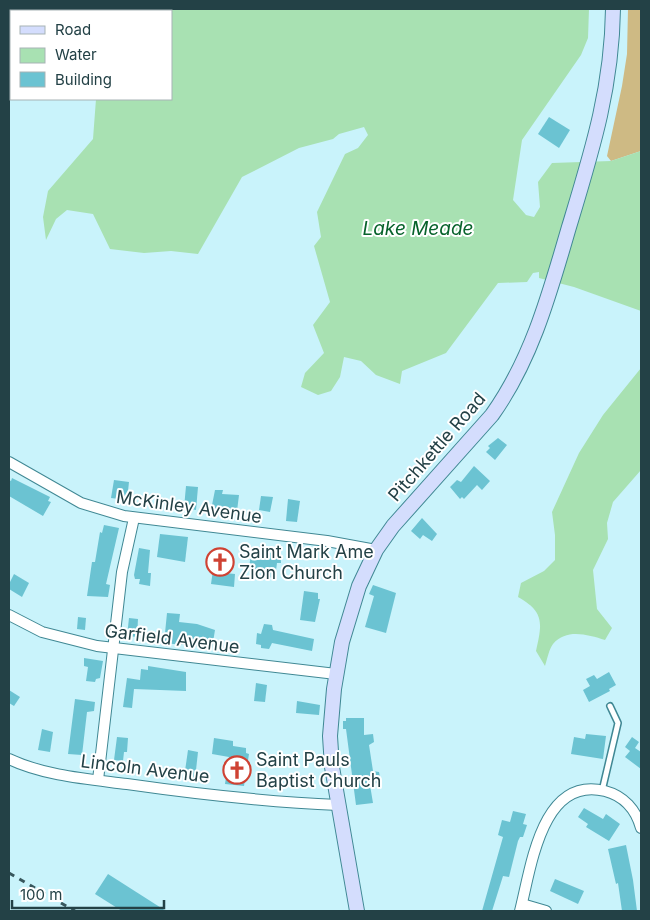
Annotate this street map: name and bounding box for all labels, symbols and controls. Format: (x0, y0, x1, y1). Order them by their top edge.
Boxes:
legend (10, 10, 172, 100)
text: Road (55, 20, 91, 39)
text: Water (55, 45, 97, 64)
text: Building (55, 70, 112, 89)
water label: Lake Meade (362, 217, 474, 240)
street label: Pitchkettle Road (384, 388, 490, 505)
street label: McKinley Avenue (115, 486, 263, 527)
place label: Saint Mark Ame Zion Church (239, 541, 374, 583)
church icon: Saint Mark Ame Zion Church (205, 547, 235, 577)
street label: Garfield Avenue (103, 620, 241, 657)
place label: Saint Pauls Baptist Church (256, 749, 381, 791)
street label: Lincoln Avenue (79, 750, 211, 787)
church icon: Saint Pauls Baptist Church (222, 755, 252, 785)
scale bar (12, 878, 165, 910)
text: 100 m (20, 885, 62, 904)

